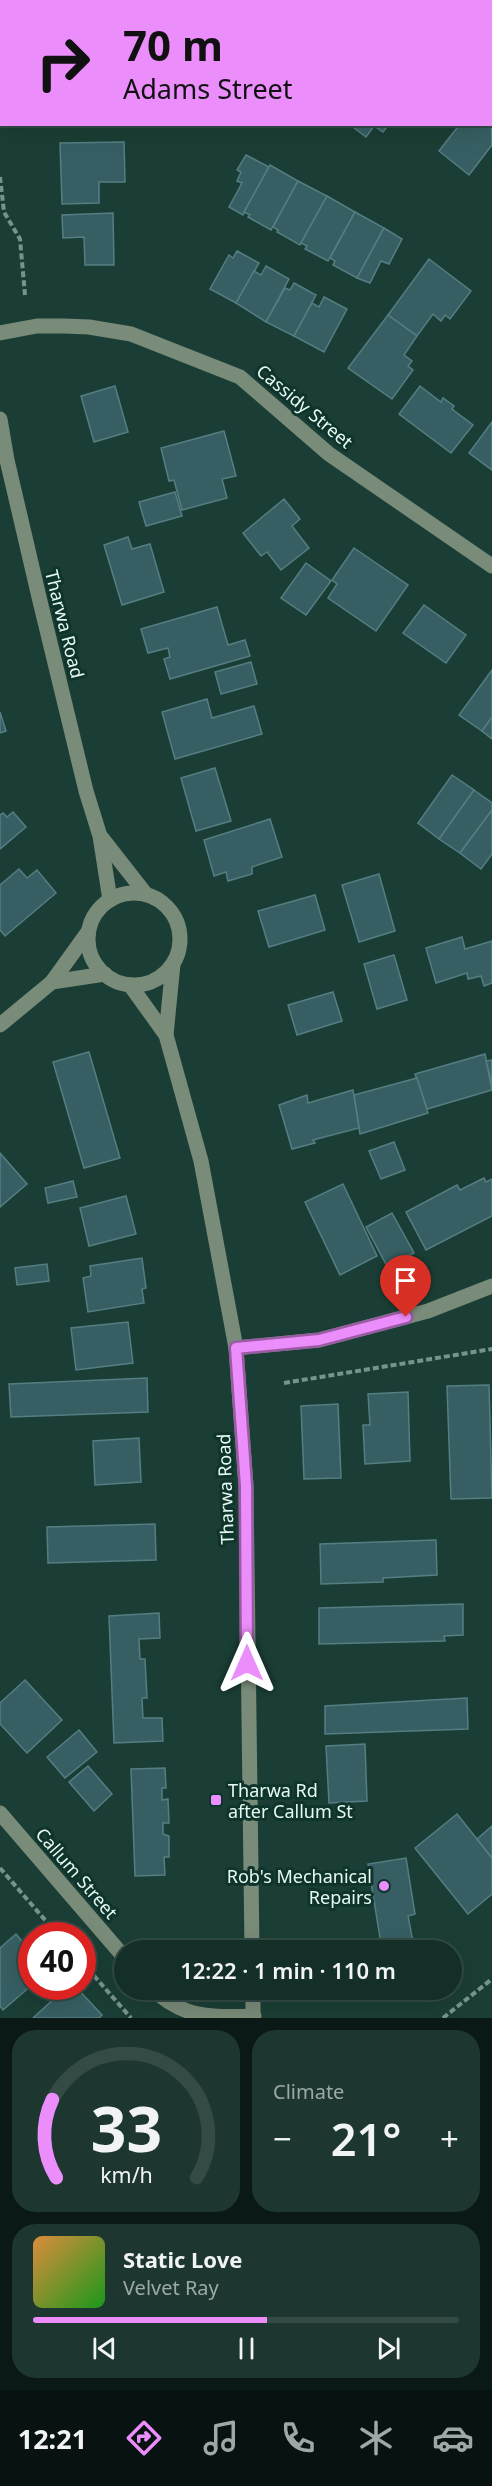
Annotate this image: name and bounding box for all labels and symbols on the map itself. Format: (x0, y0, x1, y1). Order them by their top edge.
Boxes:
street label: Cassidy Street (252, 359, 358, 454)
street label: Tharwa Road (40, 567, 90, 681)
pin (380, 1255, 431, 1317)
street label: Tharwa Road (211, 1433, 239, 1545)
position arrow (215, 1631, 279, 1695)
place label: Tharwa Rd after Callum St (228, 1778, 353, 1823)
marker: Tharwa Rd after Callum St (209, 1793, 223, 1807)
street label: Callum Street (31, 1822, 124, 1924)
place label: Rob's Mechanical Repairs (227, 1864, 372, 1909)
marker: Rob's Mechanical Repairs (377, 1879, 391, 1893)
speed limit sign: 40 (18, 1922, 96, 2000)

